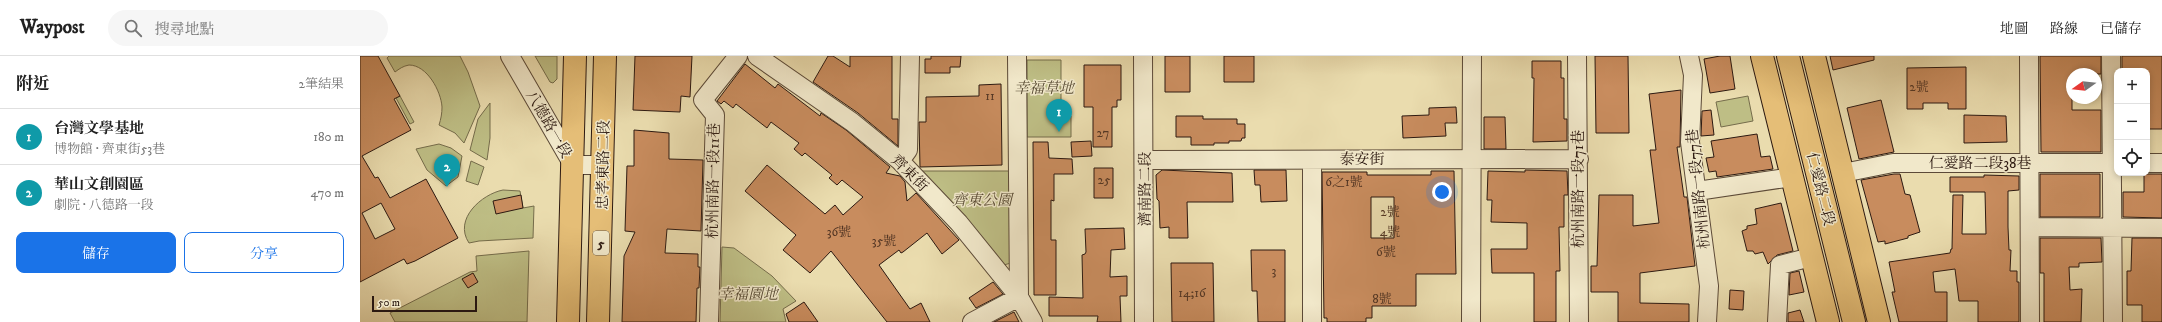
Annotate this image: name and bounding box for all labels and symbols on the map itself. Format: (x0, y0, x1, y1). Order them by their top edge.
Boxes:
north arrow (2066, 68, 2102, 104)
park label: 幸福草地 (1014, 79, 1076, 98)
house number: 2號 (1909, 79, 1929, 95)
street label: 八德路一段 (522, 87, 576, 161)
house number: 11 (985, 88, 995, 104)
pin: 1 (1046, 99, 1072, 132)
street label: 忠孝東路二段 (593, 120, 614, 210)
street label: 杭州南路一段11巷 (703, 123, 724, 239)
house number: 27 (1097, 125, 1110, 141)
street label: 杭州南路一段77巷 (1683, 128, 1714, 250)
street label: 杭州南路一段71巷 (1569, 130, 1588, 248)
street label: 泰安街 (1339, 150, 1385, 169)
street label: 仁愛路二段 (1802, 150, 1839, 228)
street label: 齊東街 (887, 151, 932, 196)
street label: 濟南路二段 (1136, 151, 1155, 227)
pin: 2 (434, 154, 460, 187)
street label: 仁愛路二段38巷 (1928, 154, 2032, 173)
house number: 25 (1098, 172, 1111, 188)
house number: 6之1號 (1325, 174, 1363, 190)
your location (1432, 182, 1452, 202)
park label: 齊東公園 (952, 191, 1014, 210)
house number: 2號 (1380, 204, 1400, 220)
house number: 36號 (827, 224, 851, 240)
house number: 4號 (1380, 224, 1400, 240)
road number: 5 (593, 231, 609, 255)
house number: 35號 (872, 233, 896, 249)
house number: 6號 (1376, 244, 1396, 260)
house number: 3 (1272, 263, 1277, 279)
park label: 幸福園地 (718, 285, 780, 304)
house number: 14;16 (1178, 285, 1207, 301)
house number: 8號 (1372, 291, 1392, 307)
scale bar (372, 294, 477, 313)

